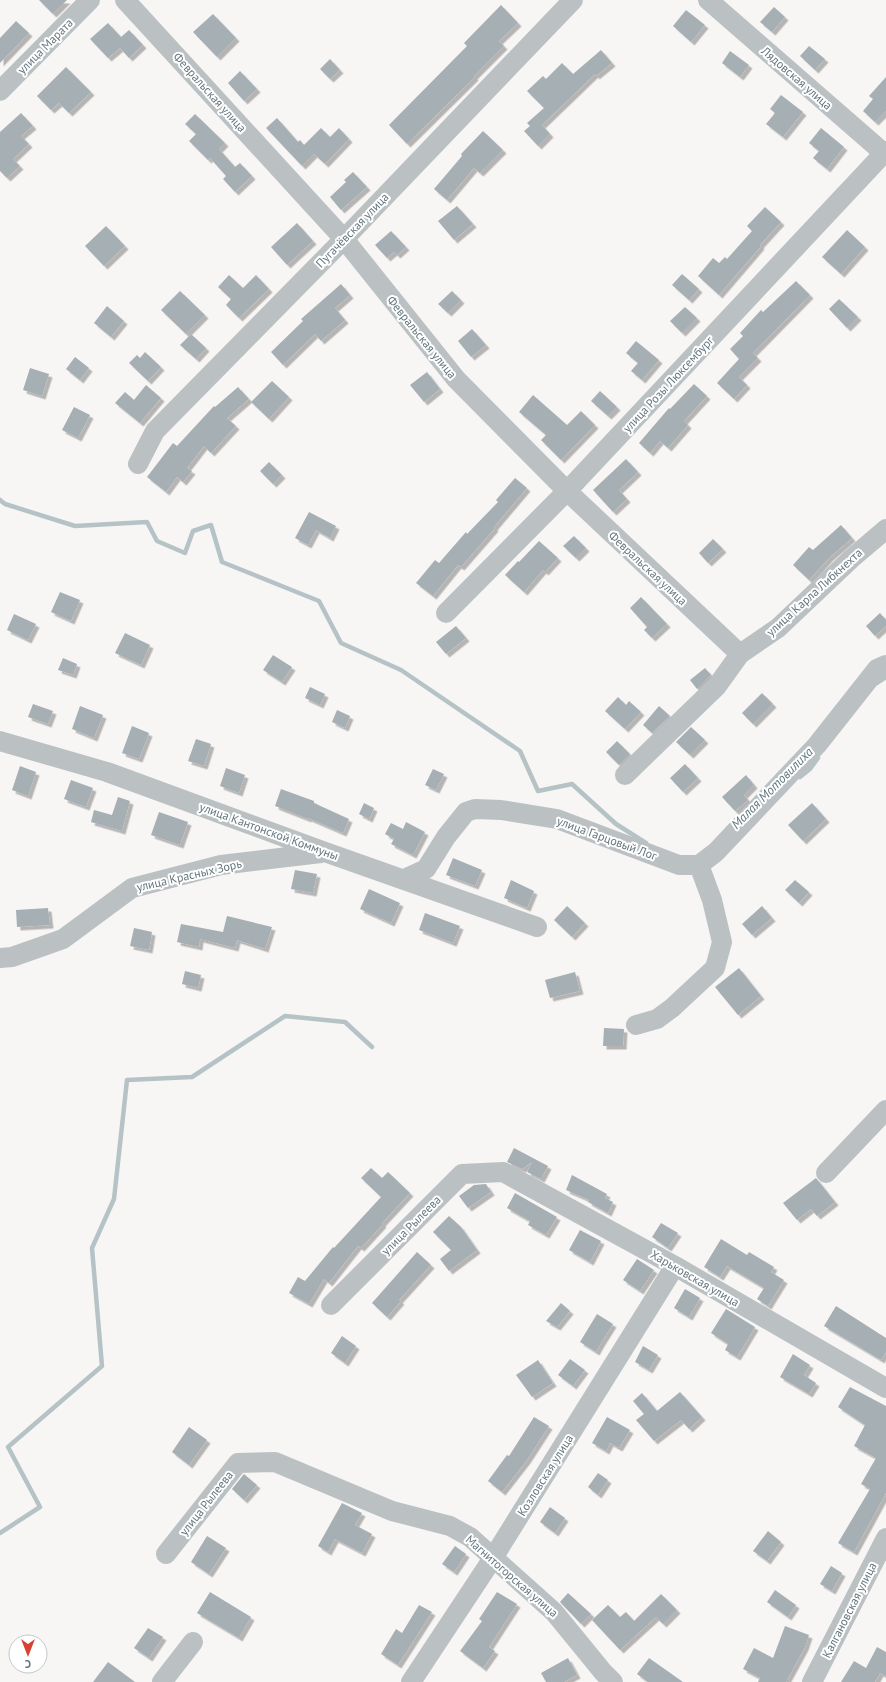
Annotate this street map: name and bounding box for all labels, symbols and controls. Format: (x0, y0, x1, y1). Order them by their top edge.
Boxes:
street label: улица Марата (14, 15, 76, 77)
street label: Лядовская улица (758, 43, 835, 113)
street label: Февральская улица (170, 49, 250, 135)
street label: Пугачёвская улица (312, 189, 392, 271)
street label: Февральская улица (384, 293, 460, 381)
street label: улица Розы Люксембург (619, 332, 717, 435)
street label: Февральская улица (606, 528, 690, 608)
street label: улица Карла Либкнехта (763, 545, 865, 639)
water label: Малая Мотовилиха (727, 743, 817, 833)
street label: улица Кантонской Коммуны (198, 799, 340, 863)
street label: улица Гарцовый Лог (555, 813, 659, 863)
street label: улица Красных Зорь (135, 856, 243, 894)
street label: улица Рылеева (378, 1192, 444, 1258)
street label: Харьковская улица (648, 1247, 742, 1310)
street label: Козловская улица (514, 1431, 576, 1519)
street label: улица Рылеева (176, 1468, 236, 1538)
street label: Магнитогорская улица (463, 1532, 561, 1620)
street label: Калгановская улица (818, 1560, 880, 1660)
north arrow (8, 1634, 48, 1674)
text: С (25, 1657, 31, 1671)

